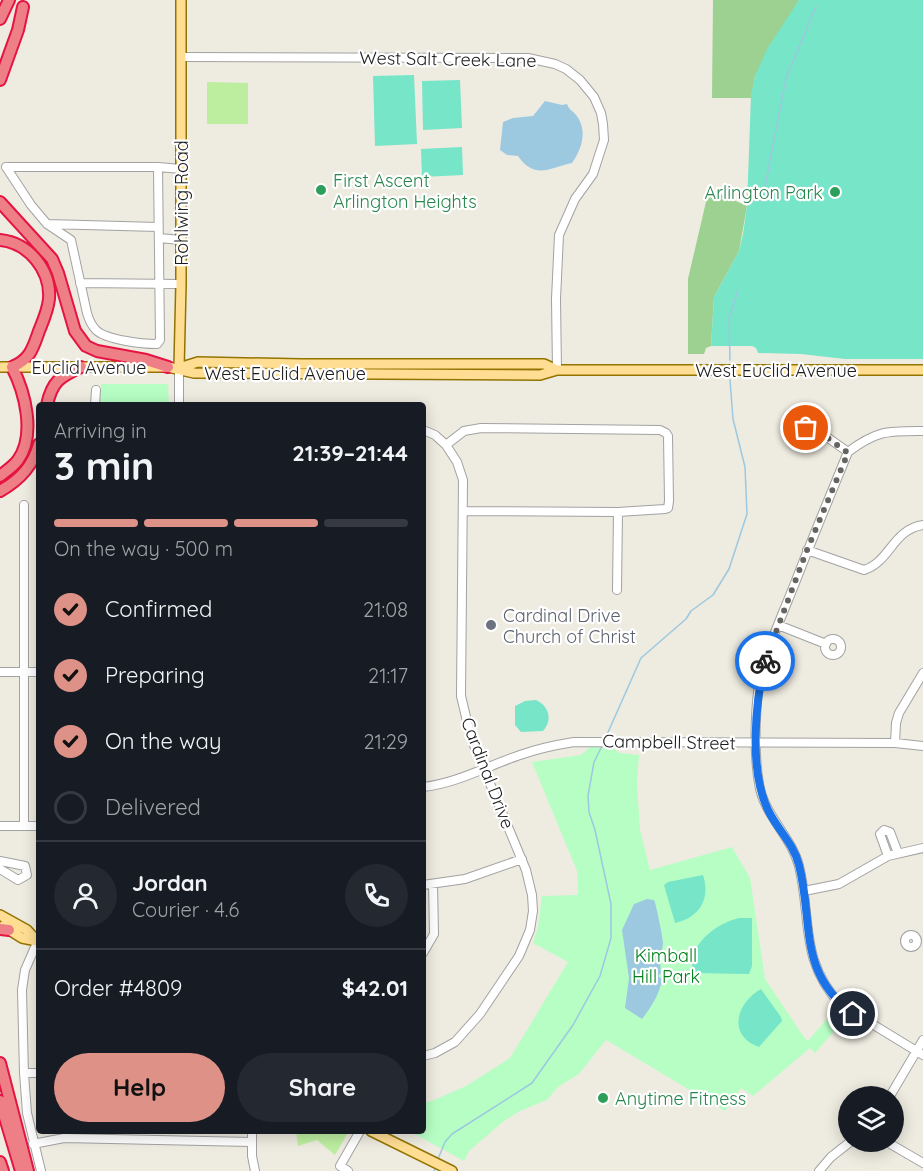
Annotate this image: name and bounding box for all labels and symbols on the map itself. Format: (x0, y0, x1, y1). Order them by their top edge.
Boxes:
street label: West Salt Creek Lane (359, 46, 537, 72)
street label: Rohlwing Road (170, 140, 193, 266)
place label: First Ascent Arlington Heights (333, 169, 477, 213)
place label: Arlington Park (704, 181, 823, 204)
marker: First Ascent Arlington Heights (314, 183, 328, 197)
marker: Arlington Park (828, 185, 842, 199)
street label: Euclid Avenue (32, 356, 146, 379)
street label: West Euclid Avenue (695, 359, 857, 382)
street label: West Euclid Avenue (204, 362, 366, 385)
pin (780, 402, 831, 453)
place label: Cardinal Drive Church of Christ (503, 604, 636, 648)
marker: Cardinal Drive Church of Christ (484, 618, 498, 632)
courier (735, 631, 795, 691)
street label: Cardinal Drive (456, 714, 520, 832)
street label: Campbell Street (602, 729, 736, 755)
park label: Kimball Hill Park (632, 944, 700, 988)
pin (827, 988, 878, 1039)
place label: Anytime Fitness (615, 1087, 746, 1110)
marker: Anytime Fitness (596, 1091, 610, 1105)

